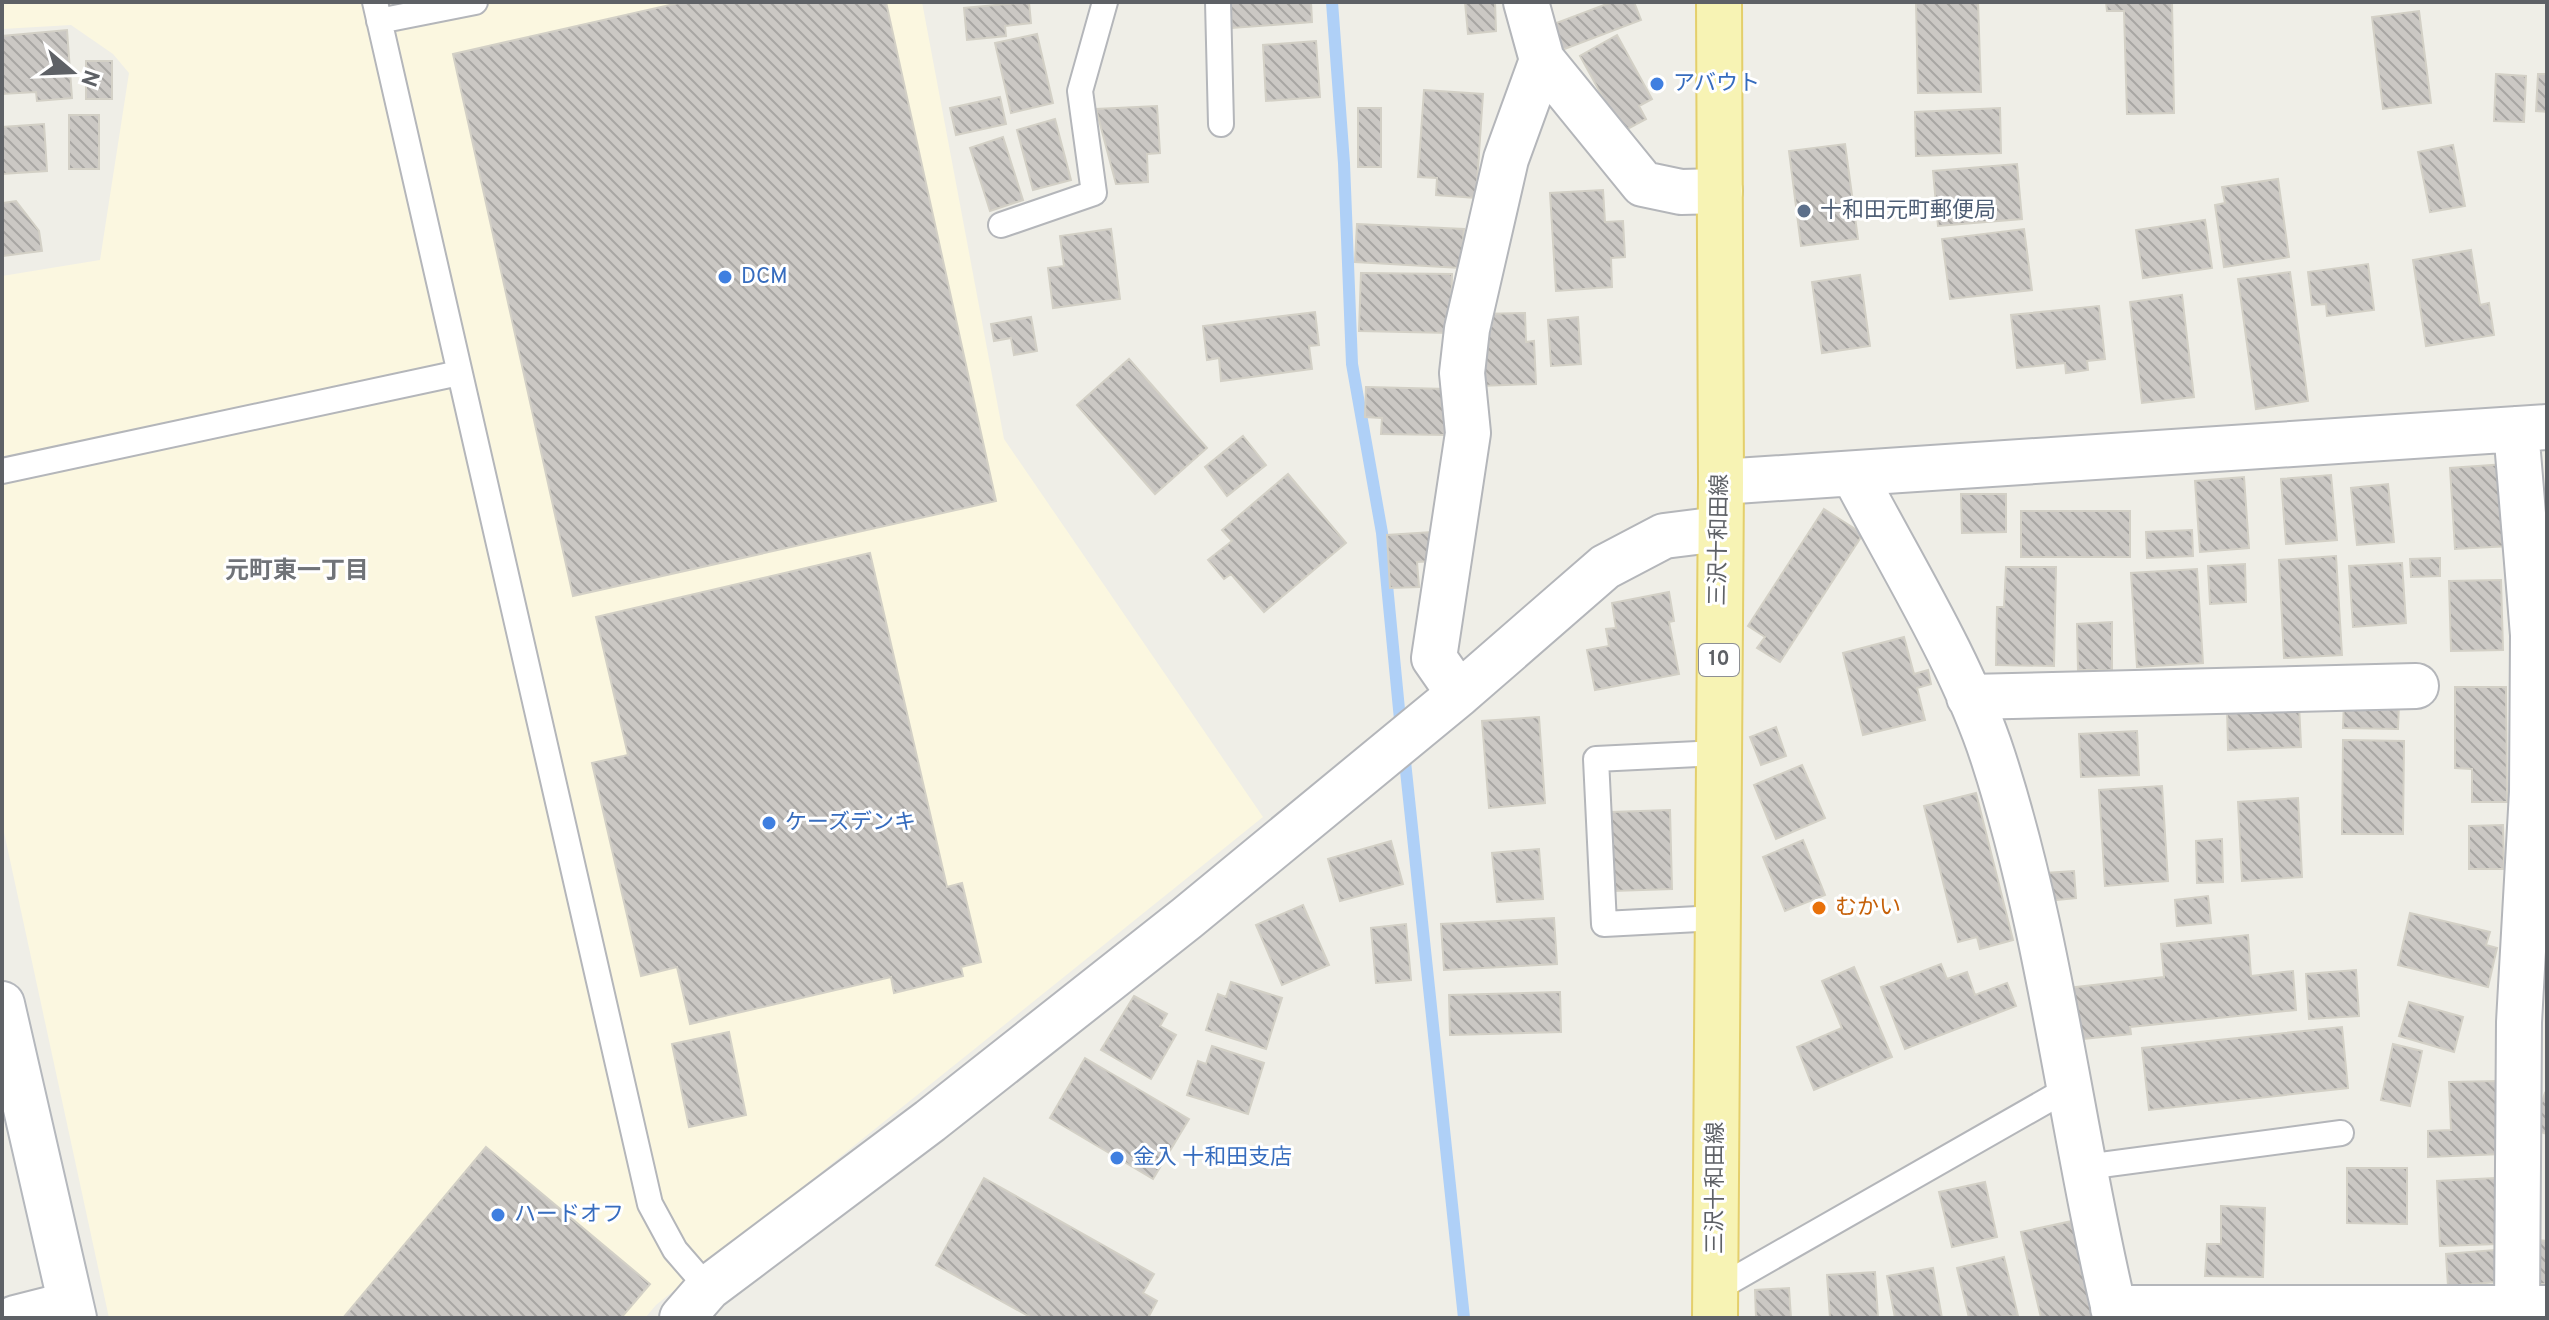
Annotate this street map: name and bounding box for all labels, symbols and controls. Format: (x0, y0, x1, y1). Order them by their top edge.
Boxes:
north arrow (32, 32, 112, 112)
text: N (73, 66, 104, 90)
place label: アバウト (1673, 71, 1760, 98)
marker: アバウト (1648, 75, 1666, 93)
place label: 十和田元町郵便局 (1820, 198, 1996, 225)
marker: 十和田元町郵便局 (1795, 202, 1813, 220)
place label: DCM (741, 264, 788, 291)
marker: DCM (716, 268, 734, 286)
street label: 三沢十和田線 (1705, 474, 1735, 606)
district label: 元町東一丁目 (225, 557, 369, 587)
road number: 10 (1699, 644, 1739, 676)
place label: ケーズデンキ (785, 810, 916, 837)
marker: ケーズデンキ (760, 814, 778, 832)
place label: むかい (1835, 895, 1901, 922)
marker: むかい (1810, 899, 1828, 917)
street label: 三沢十和田線 (1703, 1122, 1730, 1254)
place label: 金入 十和田支店 (1133, 1145, 1292, 1172)
marker: 金入 十和田支店 (1108, 1149, 1126, 1167)
place label: ハードオフ (514, 1202, 624, 1229)
marker: ハードオフ (489, 1206, 507, 1224)

